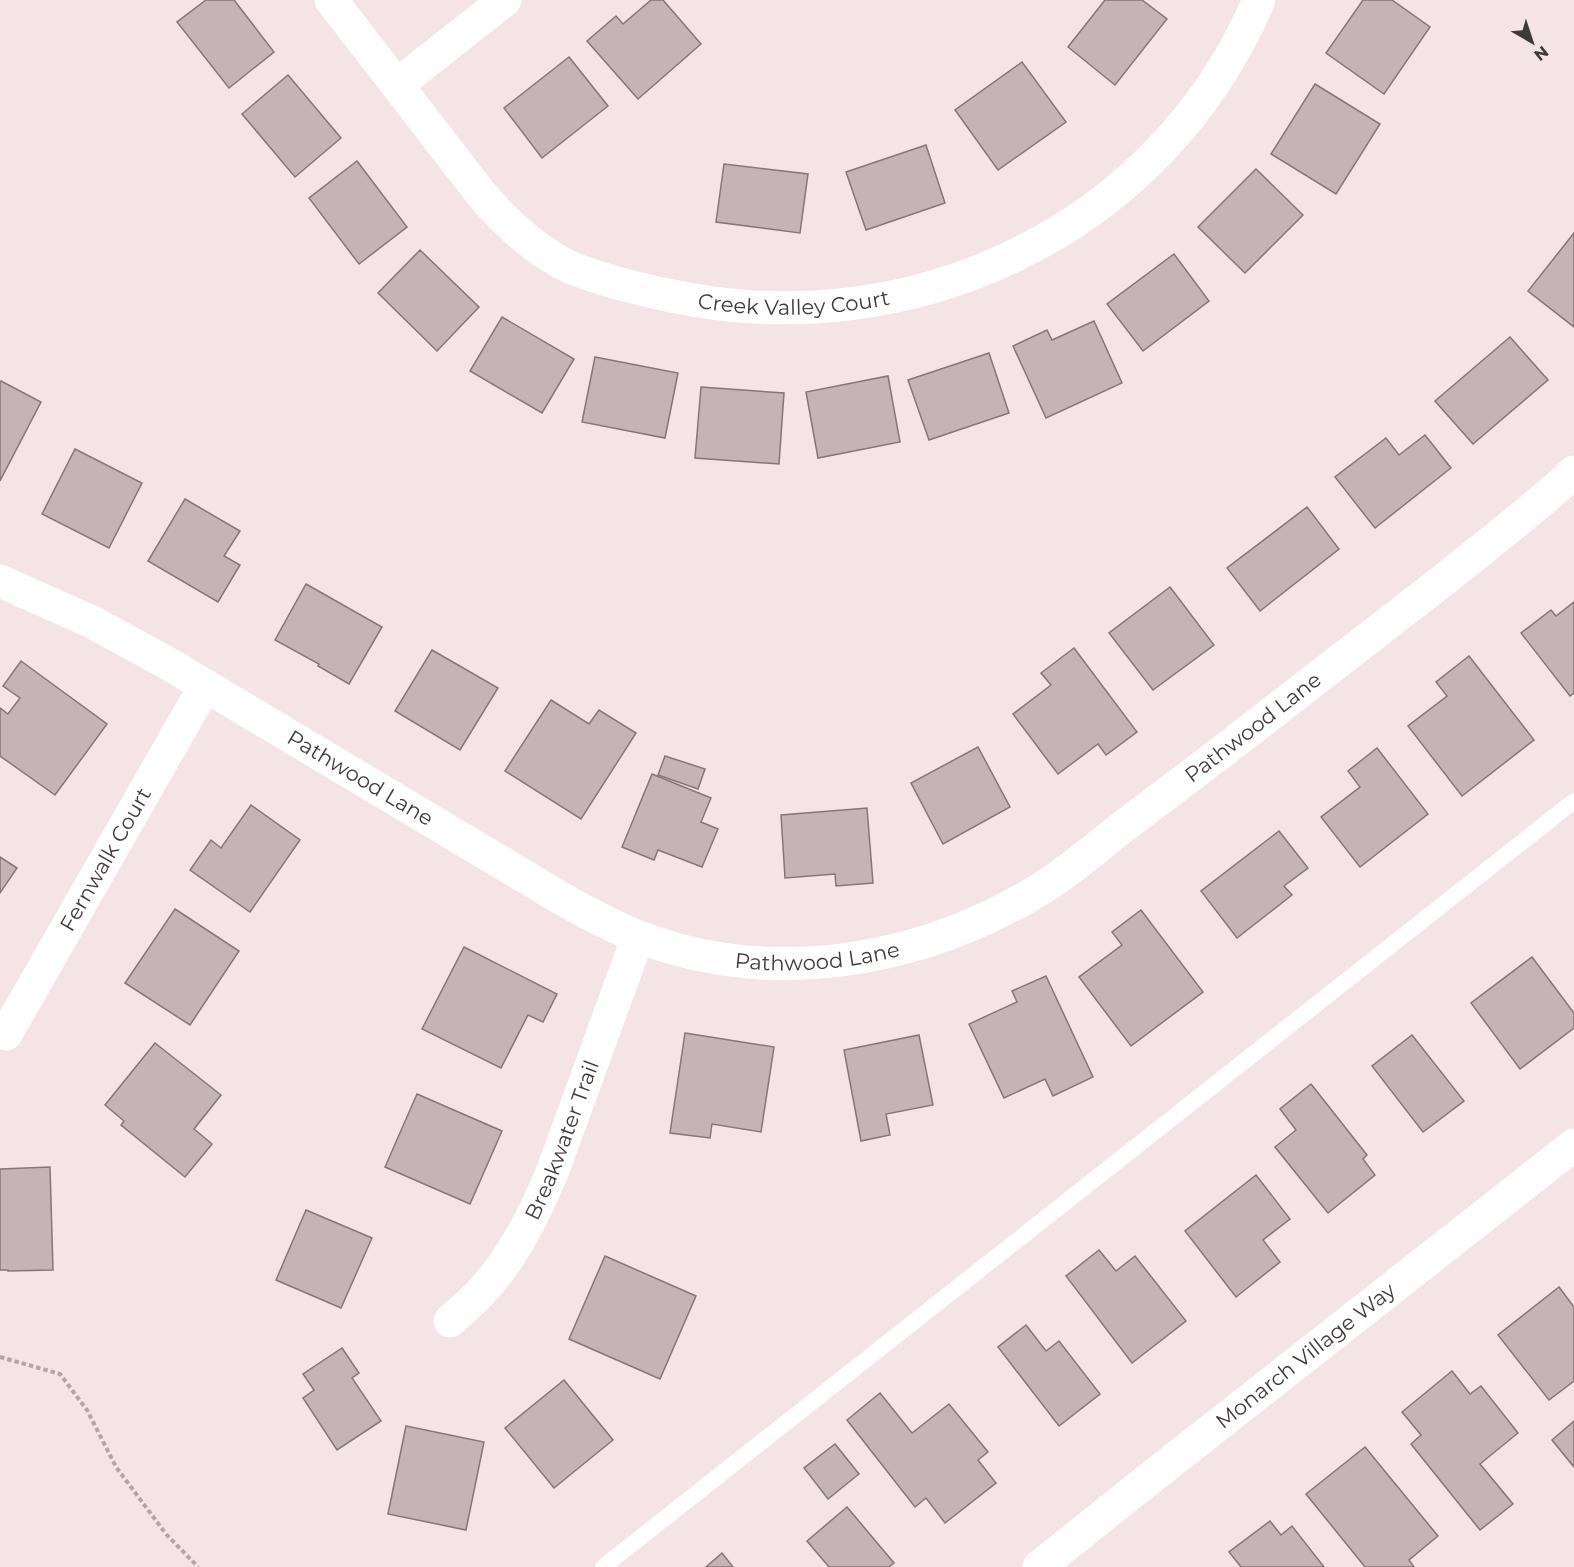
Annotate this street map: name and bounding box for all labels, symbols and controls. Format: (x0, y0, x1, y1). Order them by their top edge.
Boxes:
north arrow (1502, 12, 1562, 72)
text: N (1530, 42, 1552, 65)
street label: Creek Valley Court (696, 285, 892, 320)
street label: Pathwood Lane (1180, 667, 1326, 788)
street label: Pathwood Lane (283, 725, 438, 831)
street label: Fernwalk Court (55, 783, 156, 935)
street label: Pathwood Lane (734, 936, 902, 976)
street label: Breakwater Trail (519, 1057, 604, 1224)
street label: Monarch Village Way (1211, 1277, 1400, 1434)

